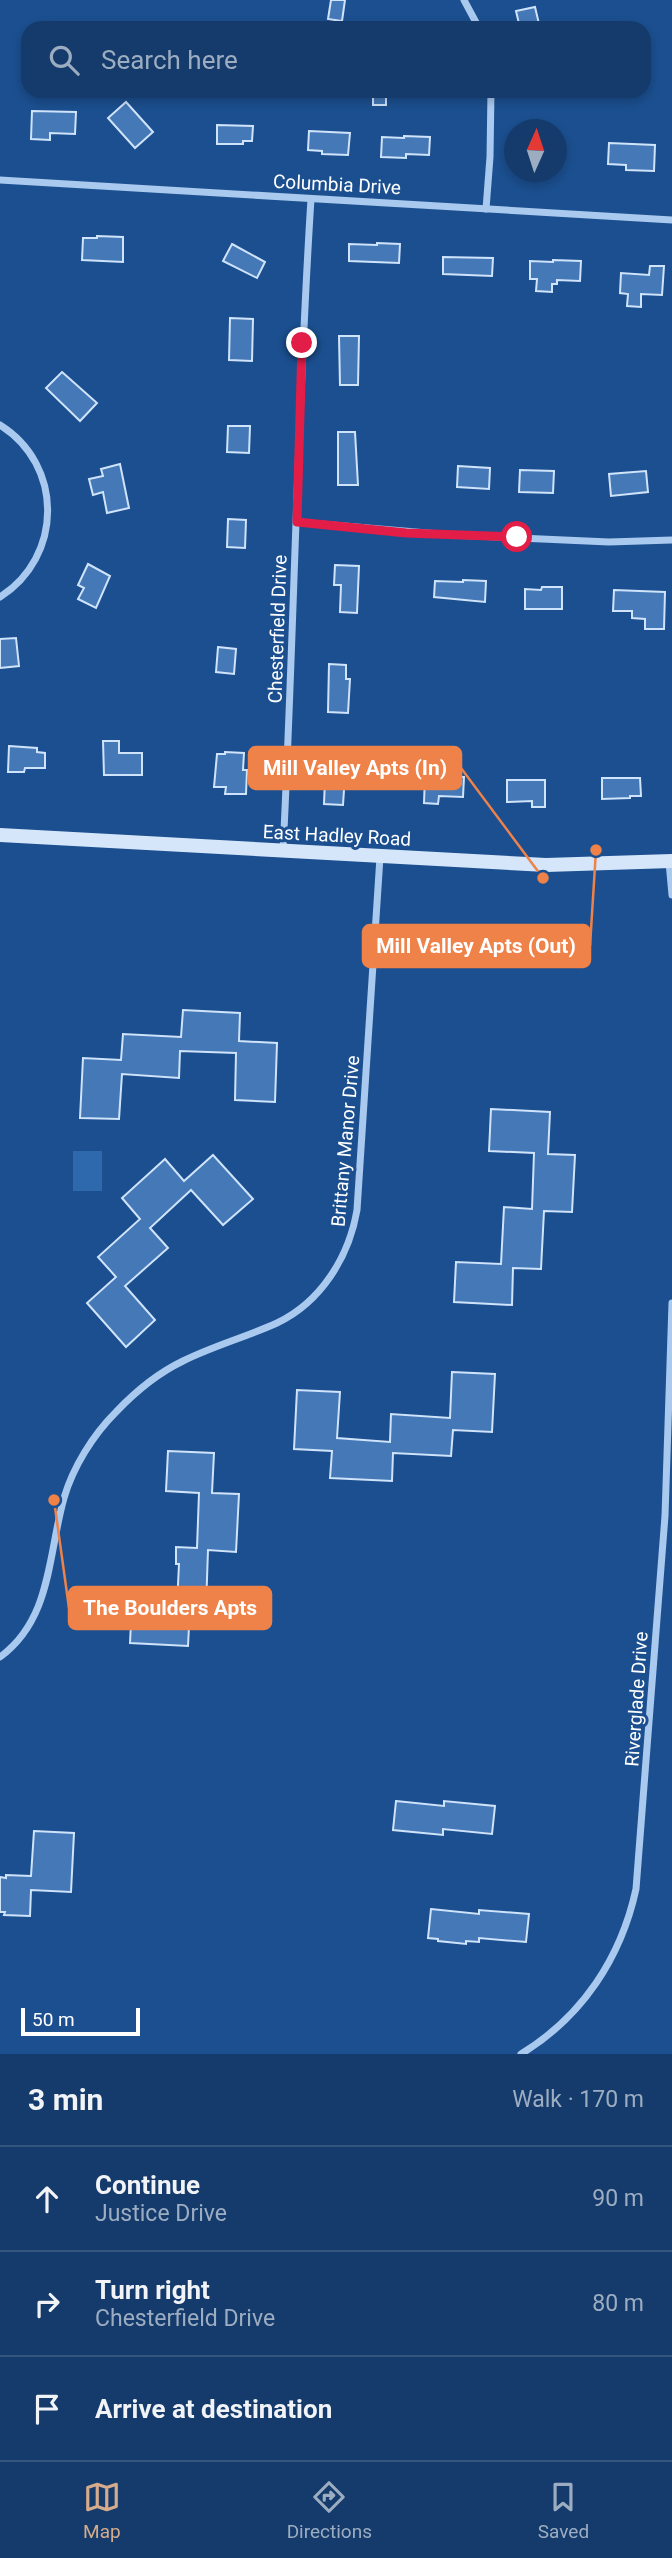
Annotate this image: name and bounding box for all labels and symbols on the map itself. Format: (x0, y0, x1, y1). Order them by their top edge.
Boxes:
north arrow (504, 119, 567, 182)
street label: Columbia Drive (272, 170, 401, 199)
route end (286, 327, 317, 358)
route start (501, 521, 532, 552)
street label: Chesterfield Drive (263, 554, 292, 704)
callout: Mill Valley Apts (In) (249, 747, 461, 789)
text: Mill Valley Apts (In) (263, 756, 447, 780)
street label: East Hadley Road (262, 820, 412, 851)
callout: Mill Valley Apts (Out) (363, 925, 590, 967)
text: Mill Valley Apts (Out) (376, 934, 576, 958)
street label: Brittany Manor Drive (327, 1054, 364, 1228)
callout: The Boulders Apts (69, 1587, 271, 1629)
text: The Boulders Apts (83, 1596, 257, 1620)
street label: Riverglade Drive (620, 1631, 653, 1767)
scale bar (21, 2005, 140, 2037)

